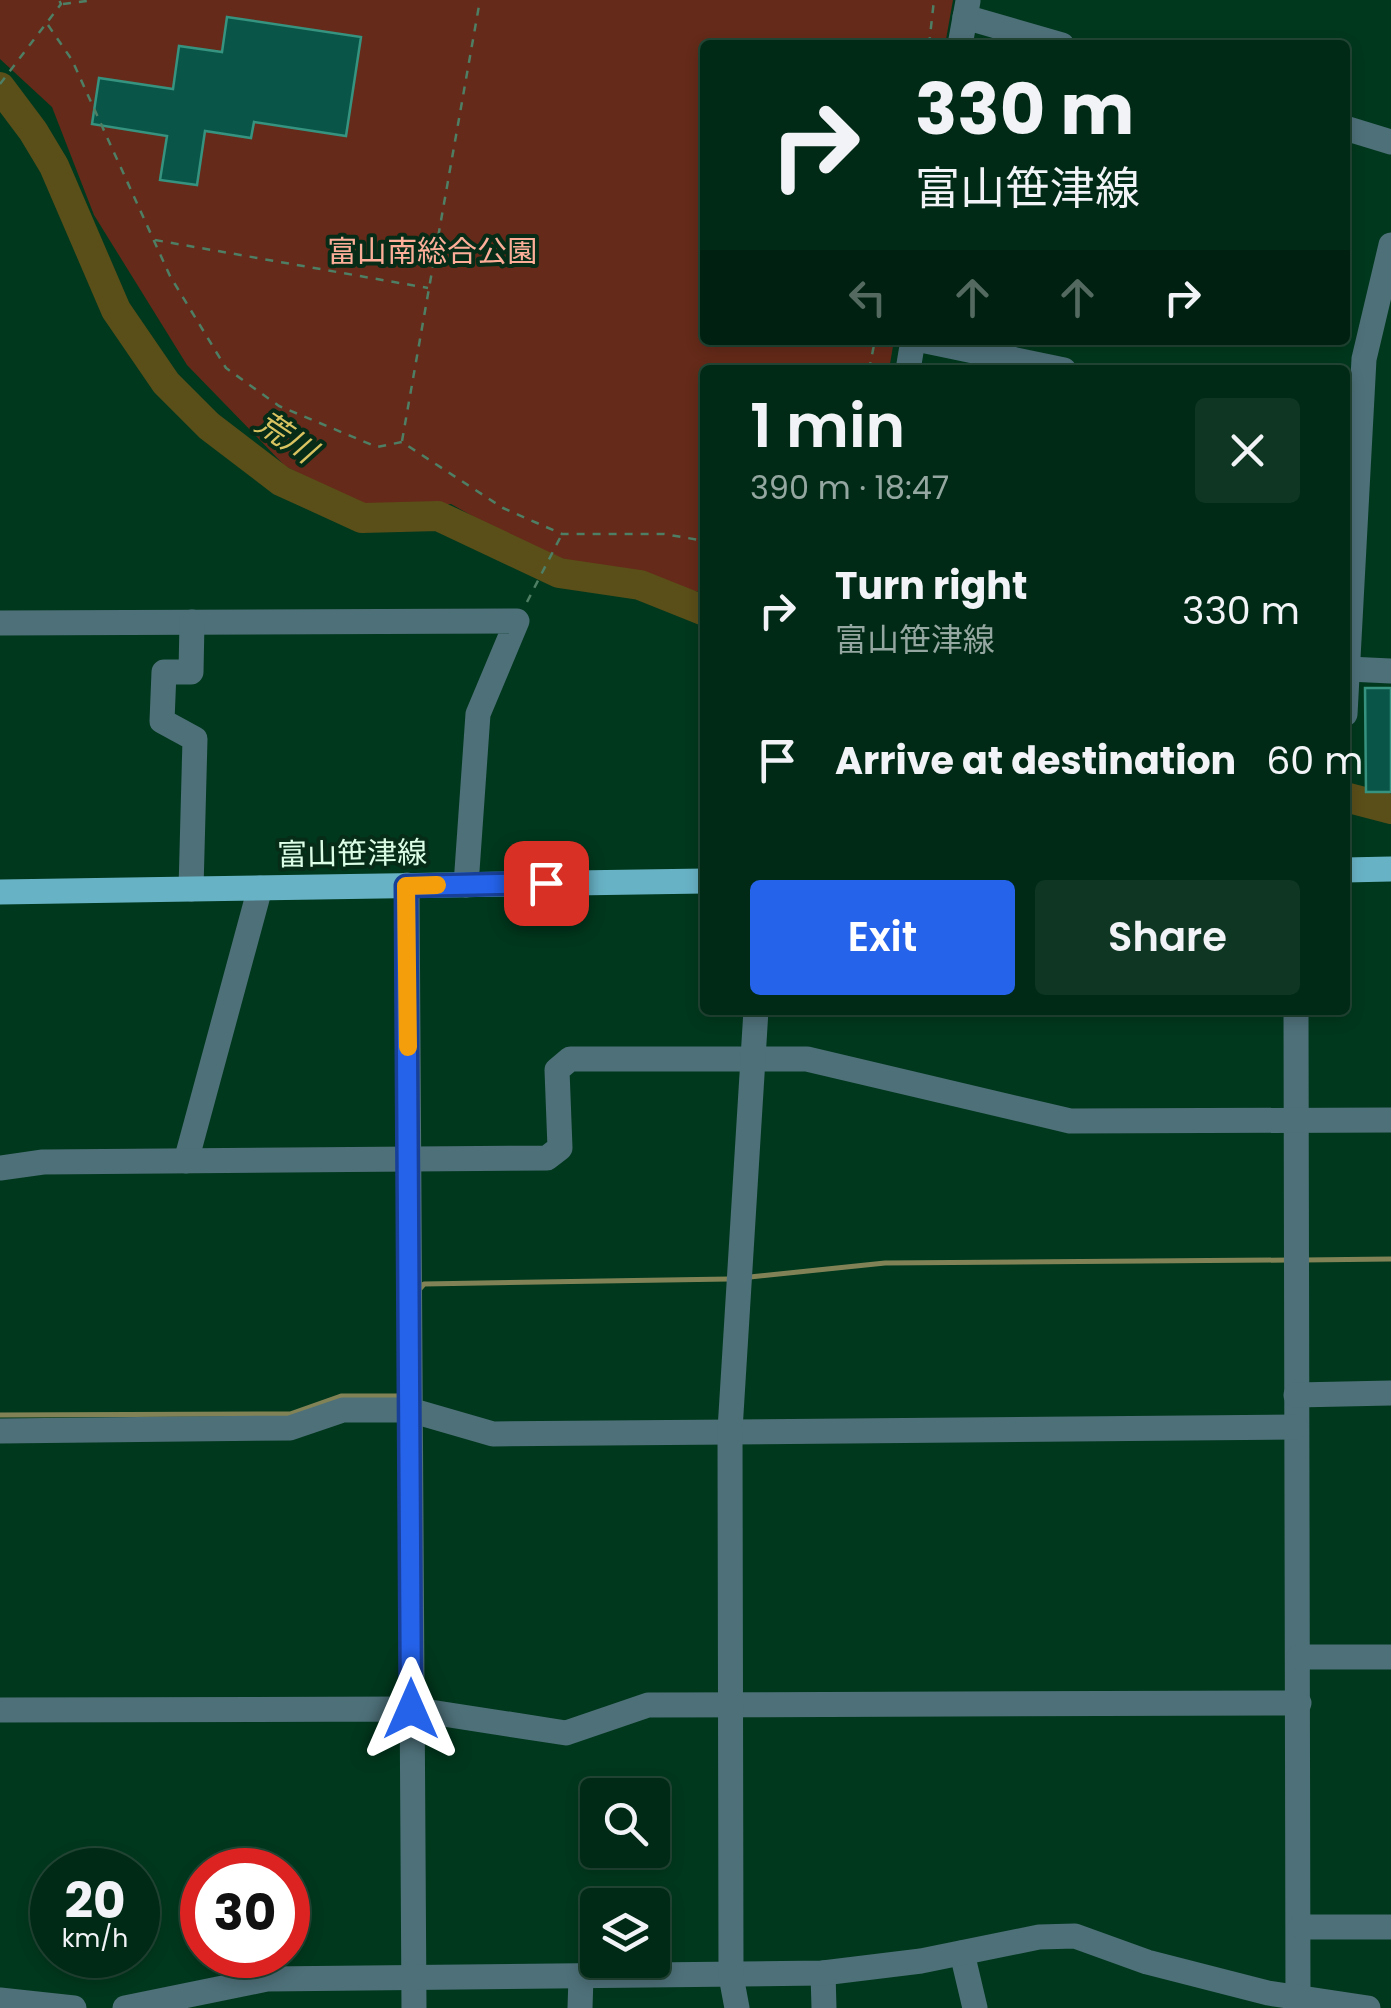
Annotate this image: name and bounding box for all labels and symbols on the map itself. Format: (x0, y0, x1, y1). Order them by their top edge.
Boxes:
park label: 富山南総合公園 (327, 230, 537, 273)
water label: 荒川 (247, 400, 328, 475)
street label: 富山笹津線 (277, 831, 427, 876)
pin (504, 841, 589, 926)
position arrow (359, 1657, 463, 1761)
speed limit sign: 30 (180, 1848, 310, 1978)

